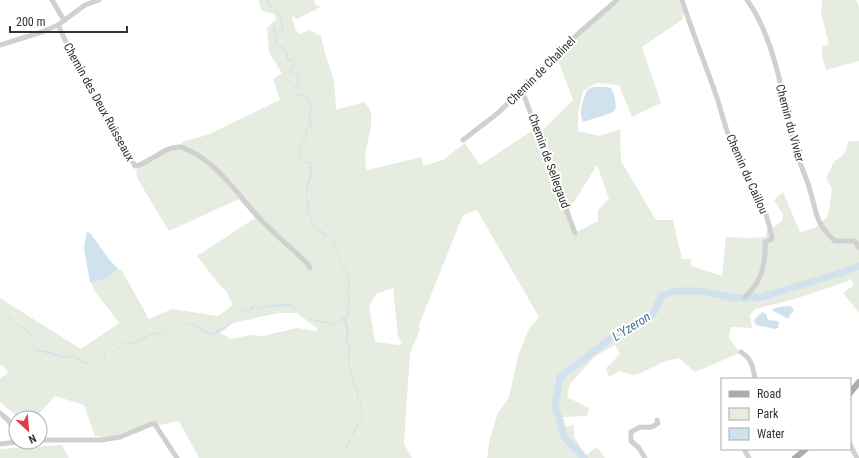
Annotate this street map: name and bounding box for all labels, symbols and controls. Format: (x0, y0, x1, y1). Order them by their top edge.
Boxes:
scale bar (10, 8, 127, 34)
text: 200 m (16, 15, 46, 29)
street label: Chemin de Chalinel (504, 34, 578, 108)
street label: Chemin des Deux Ruisseaux (61, 40, 137, 164)
street label: Chemin du Vivier (773, 83, 807, 164)
street label: Chemin de Sellegaud (525, 112, 573, 210)
street label: Chemin du Caillou (723, 132, 771, 216)
water label: L'Yzeron (609, 309, 653, 344)
legend (721, 378, 851, 450)
text: Road (757, 387, 781, 401)
text: Park (757, 407, 779, 421)
north arrow (8, 410, 48, 450)
text: Water (757, 427, 785, 441)
text: N (26, 431, 38, 446)

